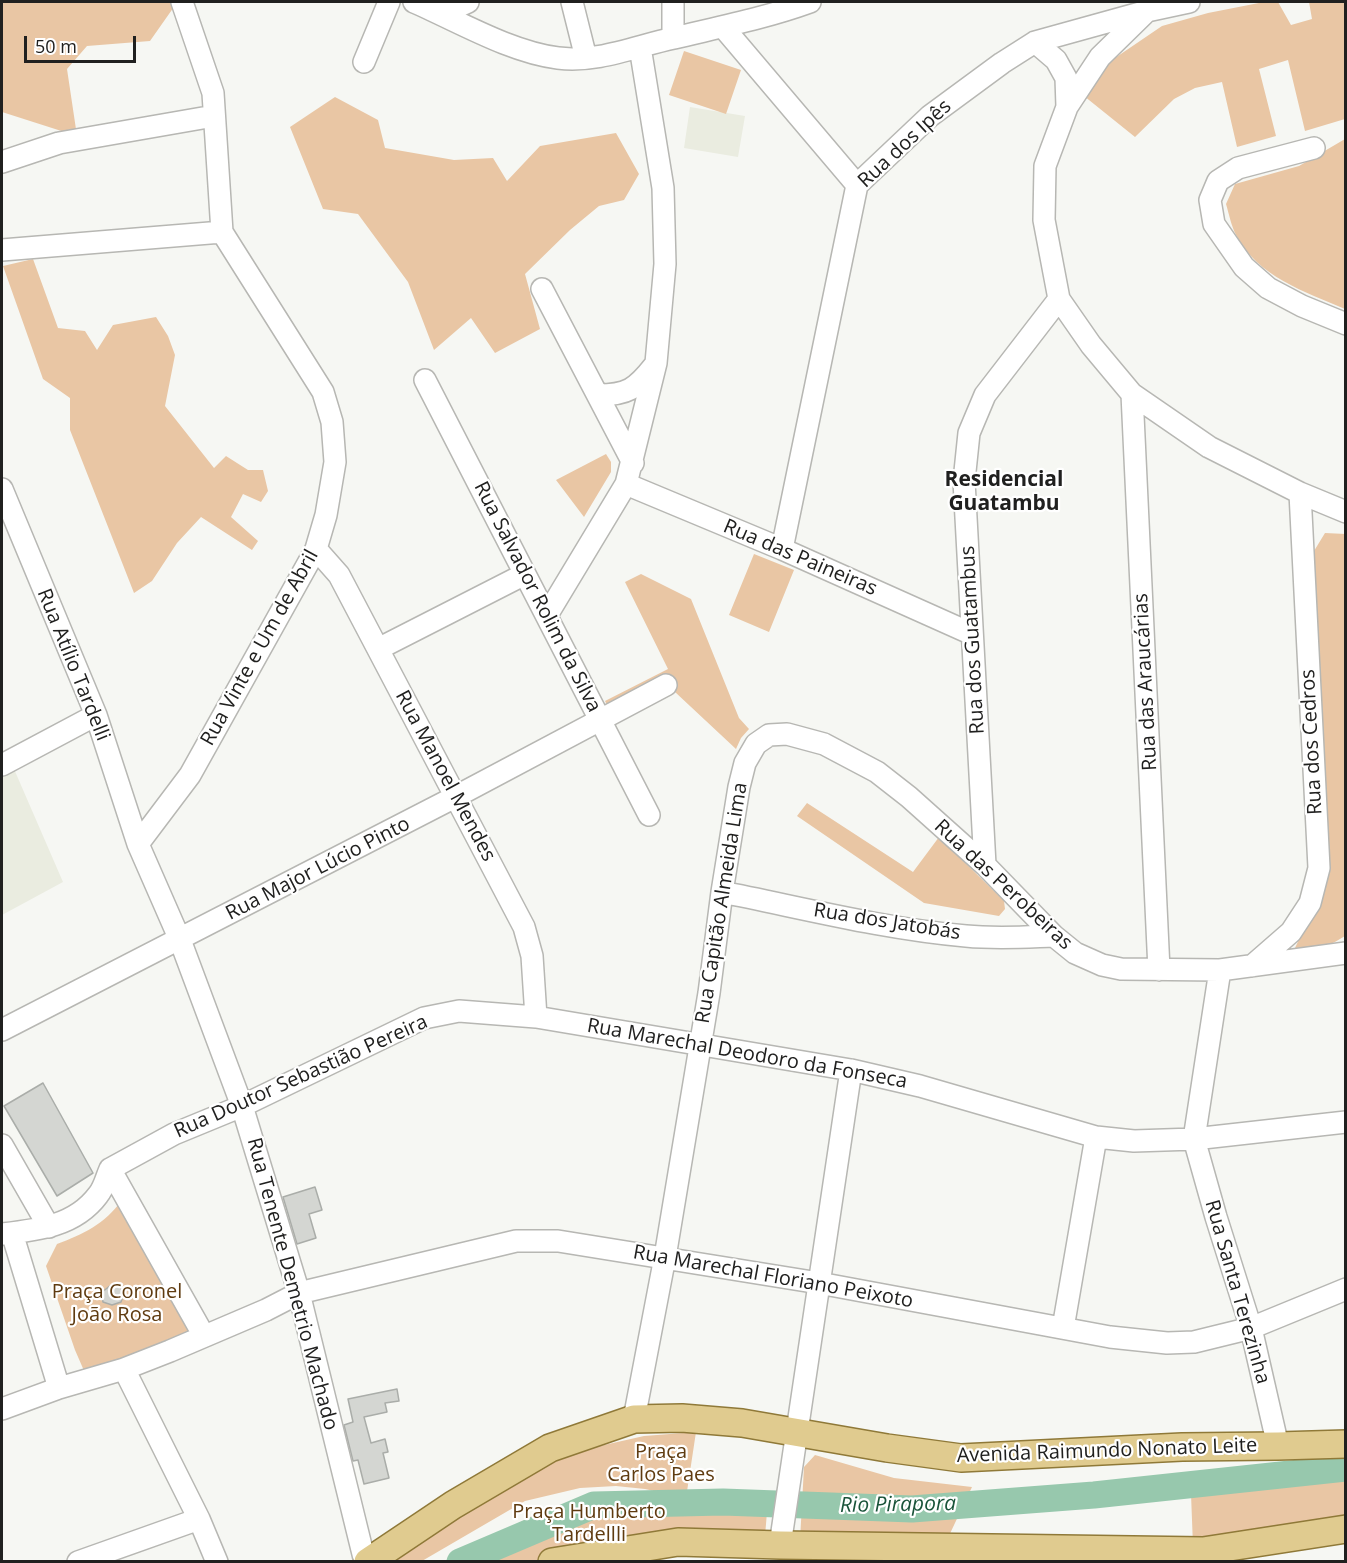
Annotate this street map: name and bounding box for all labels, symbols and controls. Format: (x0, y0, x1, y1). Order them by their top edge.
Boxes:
scale bar (27, 24, 140, 62)
text: 50 m (35, 34, 77, 58)
street label: Rua dos Ipês (853, 95, 957, 193)
district label: Residencial Guatambu (945, 467, 1063, 517)
street label: Rua Salvador Rolim da Silva (468, 478, 606, 716)
street label: Rua das Paineiras (720, 515, 880, 601)
street label: Rua dos Guatambus (956, 545, 990, 735)
street label: Rua Vinte e Um de Abril (196, 546, 324, 750)
street label: Rua Atílio Tardelli (32, 585, 114, 745)
street label: Rua das Araucárias (1129, 593, 1163, 771)
street label: Rua dos Cedros (1296, 669, 1328, 815)
street label: Rua Manoel Mendes (390, 686, 500, 866)
street label: Rua Capitão Almeida Lima (691, 781, 753, 1025)
street label: Rua Major Lúcio Pinto (222, 812, 414, 926)
street label: Rua das Perobeiras (929, 815, 1077, 955)
street label: Rua dos Jatobás (812, 899, 962, 945)
street label: Rua Doutor Sebastião Pereira (171, 1010, 431, 1144)
street label: Rua Marechal Deodoro da Fonseca (585, 1014, 909, 1094)
street label: Rua Tenente Demetrio Machado (241, 1135, 343, 1433)
street label: Rua Santa Terezinha (1199, 1197, 1275, 1387)
street label: Rua Marechal Floriano Peixoto (631, 1241, 915, 1313)
park label: Praça Coronel João Rosa (52, 1280, 182, 1327)
street label: Avenida Raimundo Nonato Leite (956, 1434, 1258, 1468)
park label: Praça Carlos Paes (607, 1440, 715, 1487)
water label: Rio Pirapora (840, 1491, 956, 1519)
park label: Praça Humberto Tardellli (512, 1500, 666, 1547)

